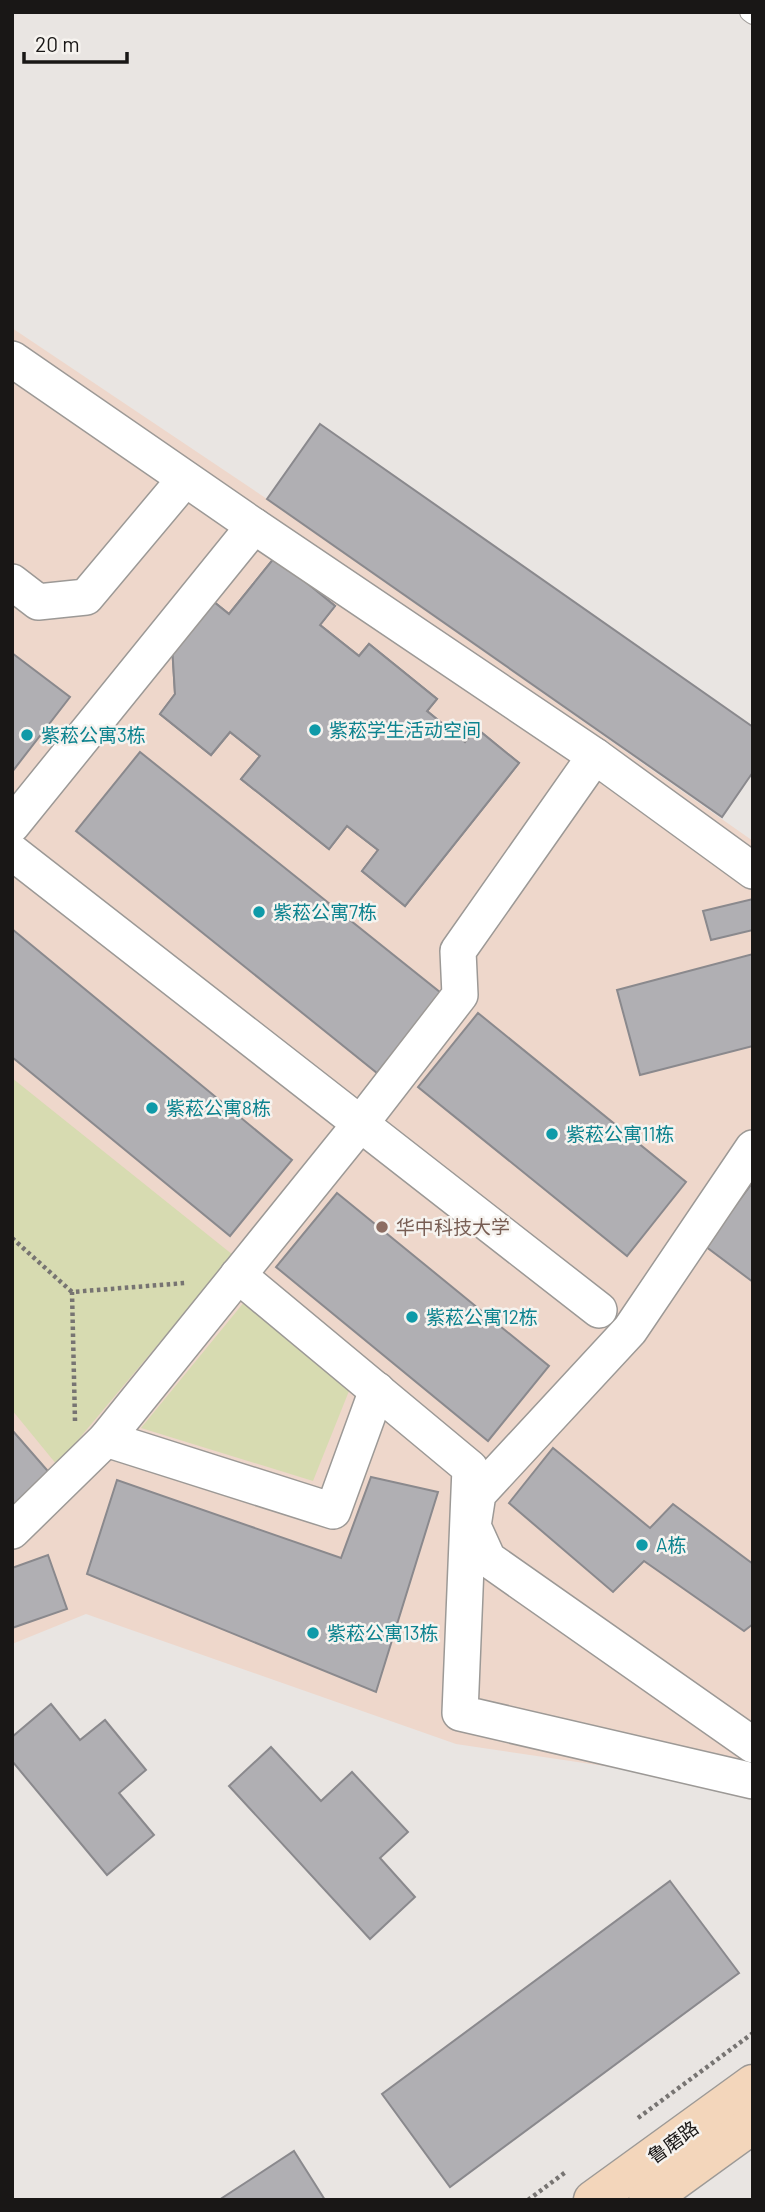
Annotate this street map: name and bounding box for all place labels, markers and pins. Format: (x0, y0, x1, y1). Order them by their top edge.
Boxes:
place label: 紫菘学生活动空间 (329, 718, 481, 741)
marker: 紫菘学生活动空间 (307, 722, 323, 738)
place label: 紫菘公寓3栋 (41, 723, 146, 746)
marker: 紫菘公寓3栋 (19, 727, 35, 743)
place label: 紫菘公寓7栋 (273, 900, 377, 923)
marker: 紫菘公寓7栋 (251, 904, 267, 920)
place label: 紫菘公寓8栋 (166, 1096, 271, 1119)
marker: 紫菘公寓8栋 (144, 1100, 160, 1116)
place label: 紫菘公寓11栋 (566, 1122, 674, 1145)
marker: 紫菘公寓11栋 (544, 1126, 560, 1142)
place label: 华中科技大学 (396, 1215, 510, 1238)
marker: 华中科技大学 (374, 1219, 390, 1235)
place label: 紫菘公寓12栋 (426, 1305, 538, 1328)
marker: 紫菘公寓12栋 (404, 1309, 420, 1325)
place label: A栋 (656, 1533, 687, 1556)
marker: A栋 (634, 1537, 650, 1553)
place label: 紫菘公寓13栋 (327, 1621, 438, 1644)
marker: 紫菘公寓13栋 (305, 1625, 321, 1641)

